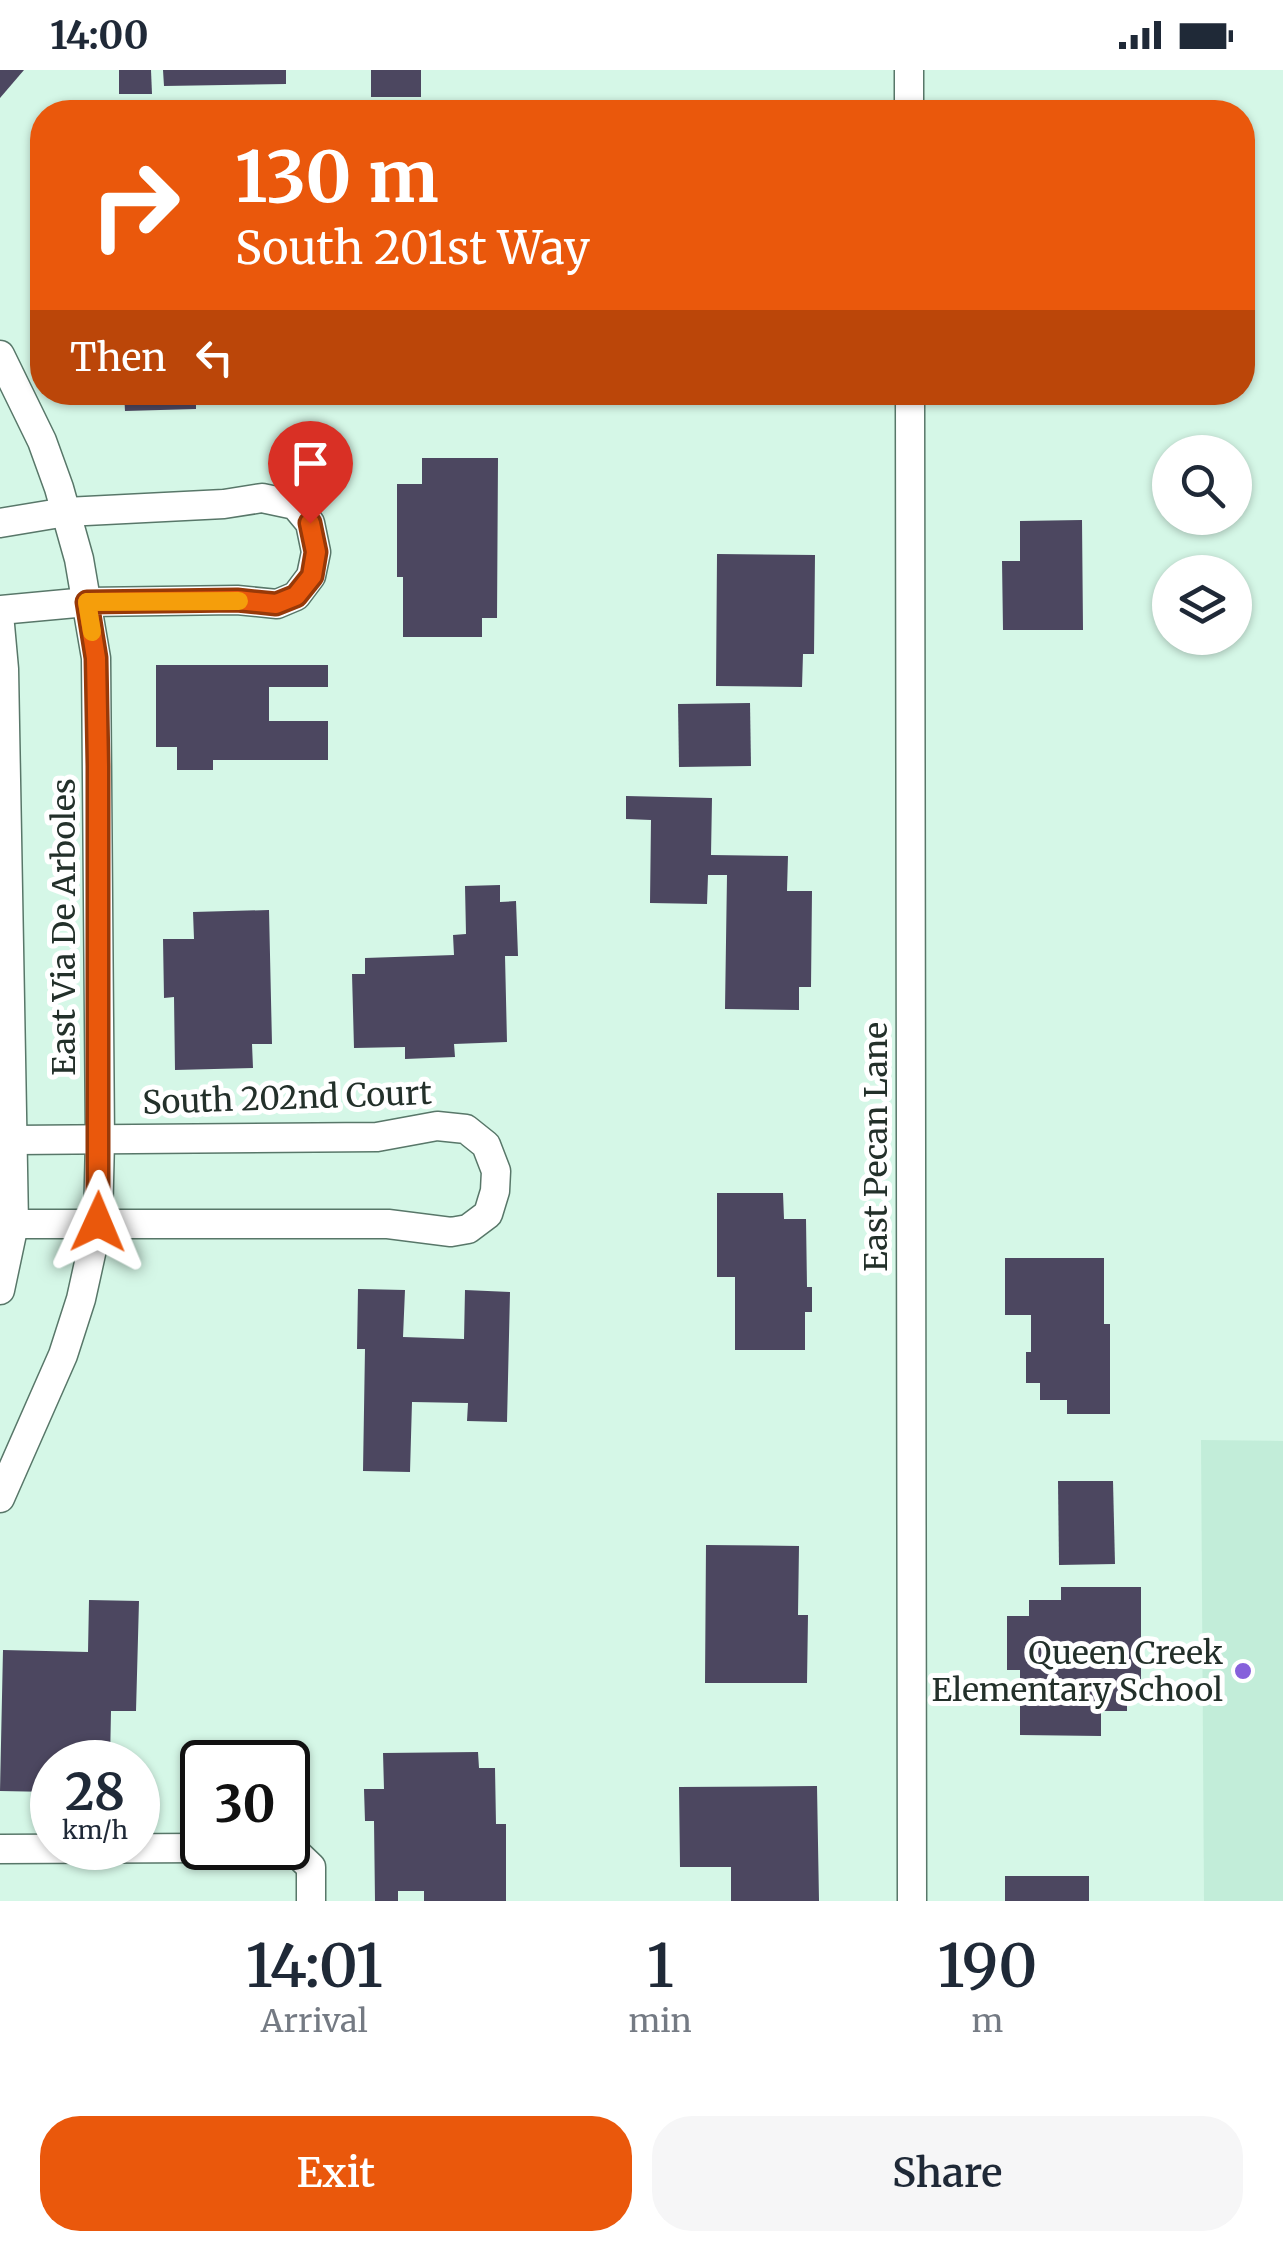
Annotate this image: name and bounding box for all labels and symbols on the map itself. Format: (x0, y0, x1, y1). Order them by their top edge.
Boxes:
pin (268, 421, 353, 524)
street label: East Via De Arboles (44, 778, 84, 1076)
street label: East Pecan Lane (856, 1022, 896, 1272)
street label: South 202nd Court (142, 1073, 433, 1123)
position arrow (46, 1170, 150, 1274)
place label: Queen Creek Elementary School (932, 1633, 1224, 1710)
marker: Queen Creek Elementary School (1232, 1660, 1254, 1682)
speed limit sign: 30 (180, 1740, 310, 1870)

